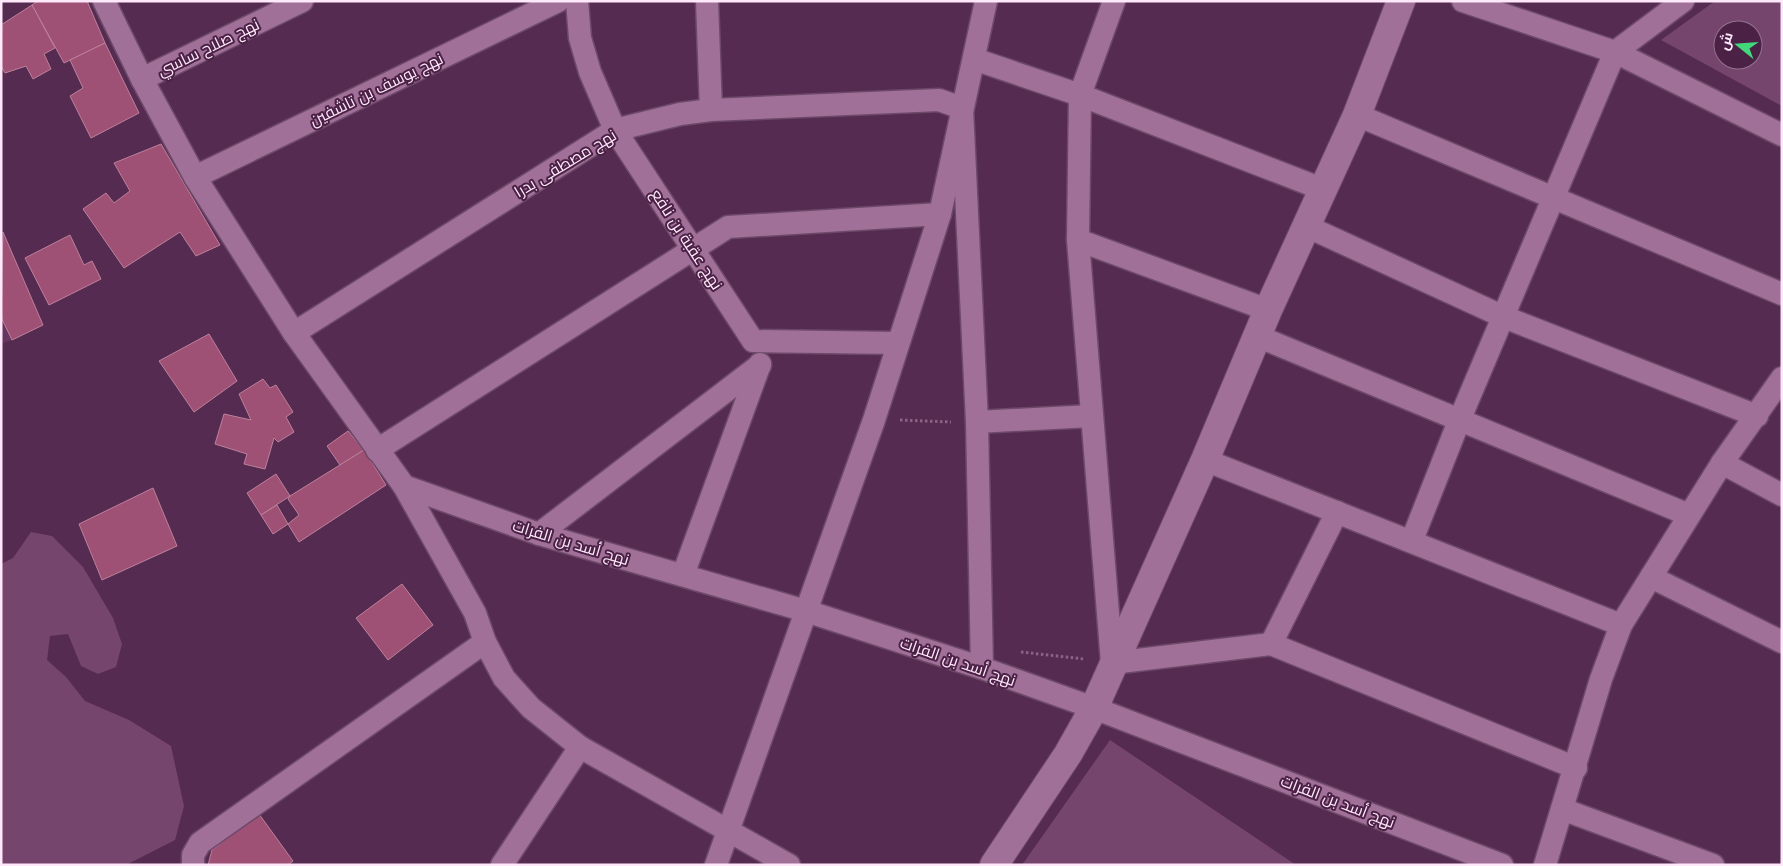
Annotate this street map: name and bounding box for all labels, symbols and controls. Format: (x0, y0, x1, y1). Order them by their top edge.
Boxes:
street label: نهج صلاح ساسي (154, 14, 264, 83)
north arrow (1713, 20, 1763, 70)
text: ش (1714, 30, 1737, 52)
street label: نهج يوسف بن تاشفين (306, 48, 447, 132)
street label: نهج مصطفى بدرا (510, 125, 621, 203)
street label: نهج عقبة بن نافع (645, 185, 727, 294)
street label: نهج أسد بن الفرات (510, 515, 632, 571)
street label: نهج أسد بن الفرات (897, 632, 1018, 692)
street label: نهج أسد بن الفرات (1277, 770, 1398, 834)

